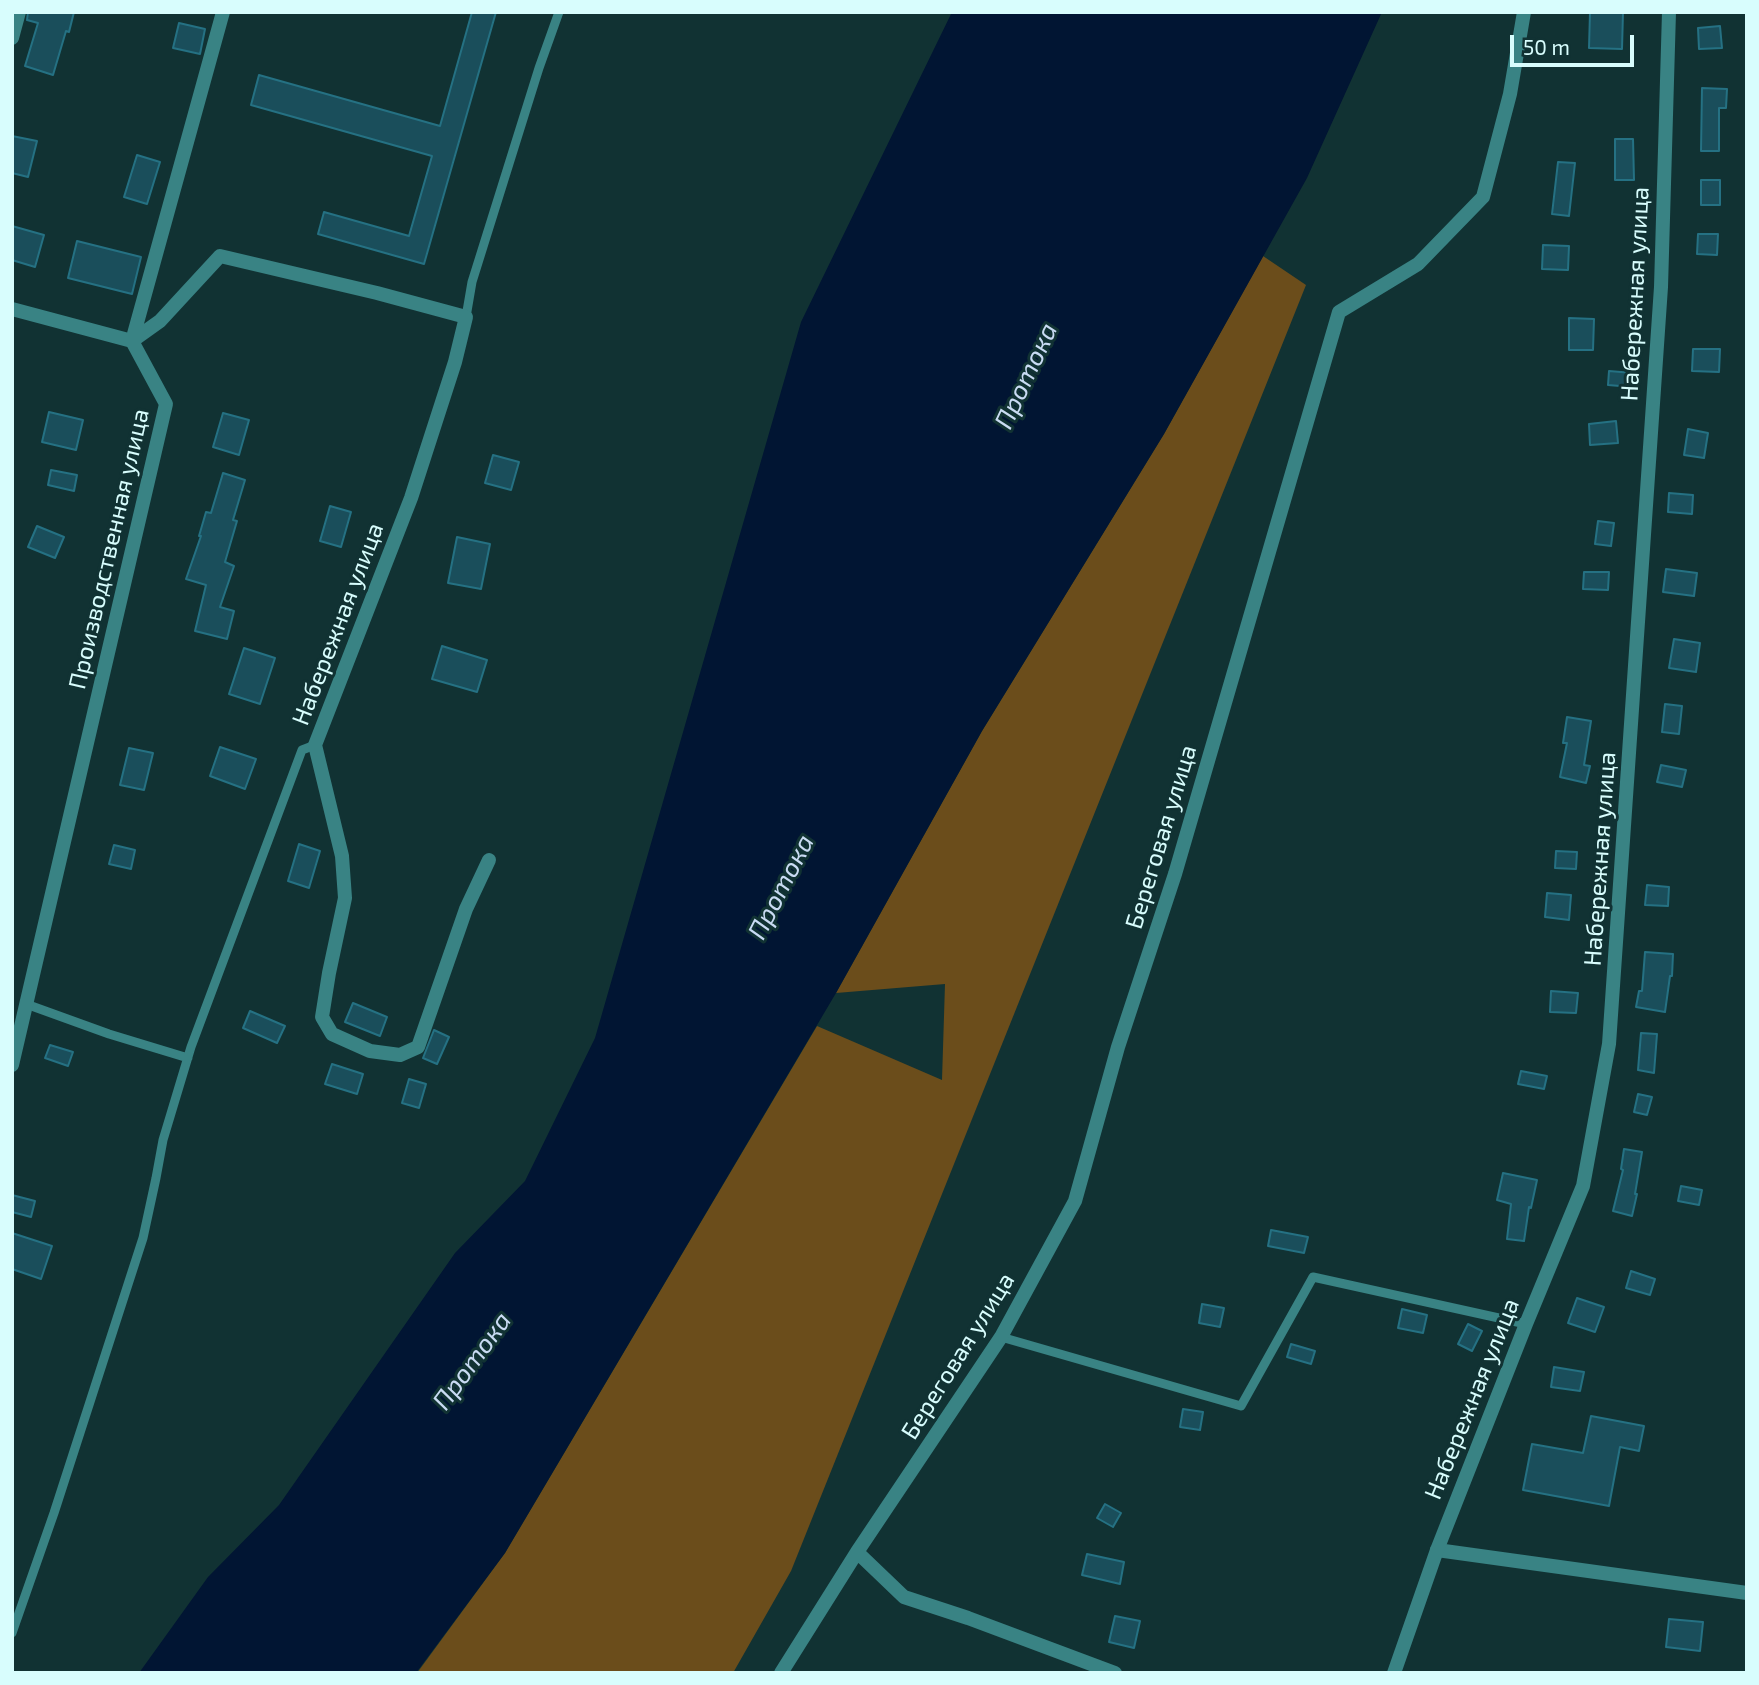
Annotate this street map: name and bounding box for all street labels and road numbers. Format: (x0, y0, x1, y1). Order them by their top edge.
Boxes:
street label: Набережная улица (1615, 186, 1655, 402)
street label: Производственная улица (63, 406, 155, 692)
street label: Набережная улица (286, 519, 390, 729)
street label: Береговая улица (1119, 742, 1203, 932)
street label: Набережная улица (1578, 751, 1622, 967)
street label: Береговая улица (895, 1267, 1021, 1445)
street label: Набережная улица (1418, 1294, 1526, 1504)

